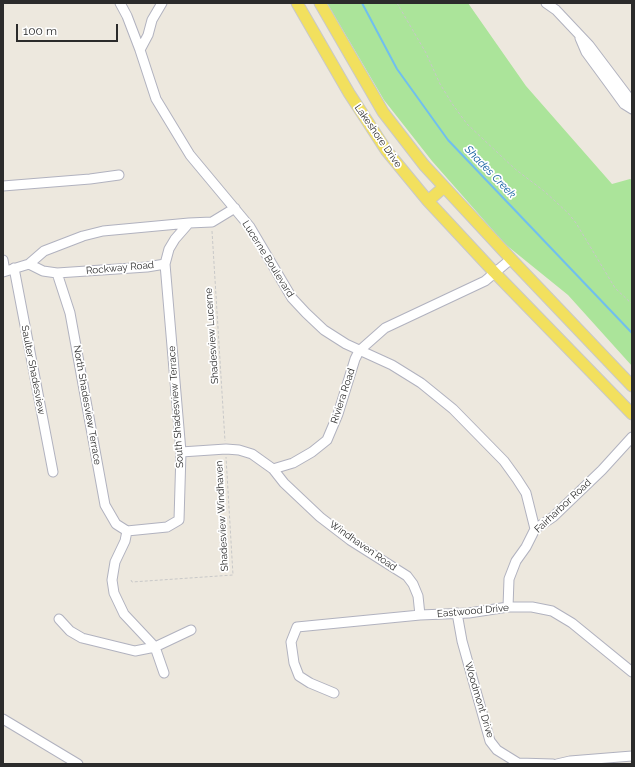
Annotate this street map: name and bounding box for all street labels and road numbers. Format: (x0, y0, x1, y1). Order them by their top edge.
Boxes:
street label: Lakeshore Drive (352, 102, 404, 170)
street label: Lucerne Boulevard (240, 218, 296, 300)
street label: Rockway Road (85, 259, 155, 277)
street label: Shadesview Lucerne (203, 288, 221, 384)
street label: Saulter Shadesview (18, 324, 48, 416)
street label: North Shadesview Terrace (71, 344, 103, 466)
street label: South Shadesview Terrace (166, 346, 186, 468)
street label: Riviera Road (328, 367, 358, 425)
street label: Shadesview Windhaven (213, 460, 231, 572)
street label: Fairharbor Road (532, 477, 594, 535)
street label: Windhaven Road (327, 518, 399, 574)
street label: Eastwood Drive (437, 602, 509, 620)
street label: Woodmont Drive (462, 661, 496, 739)

